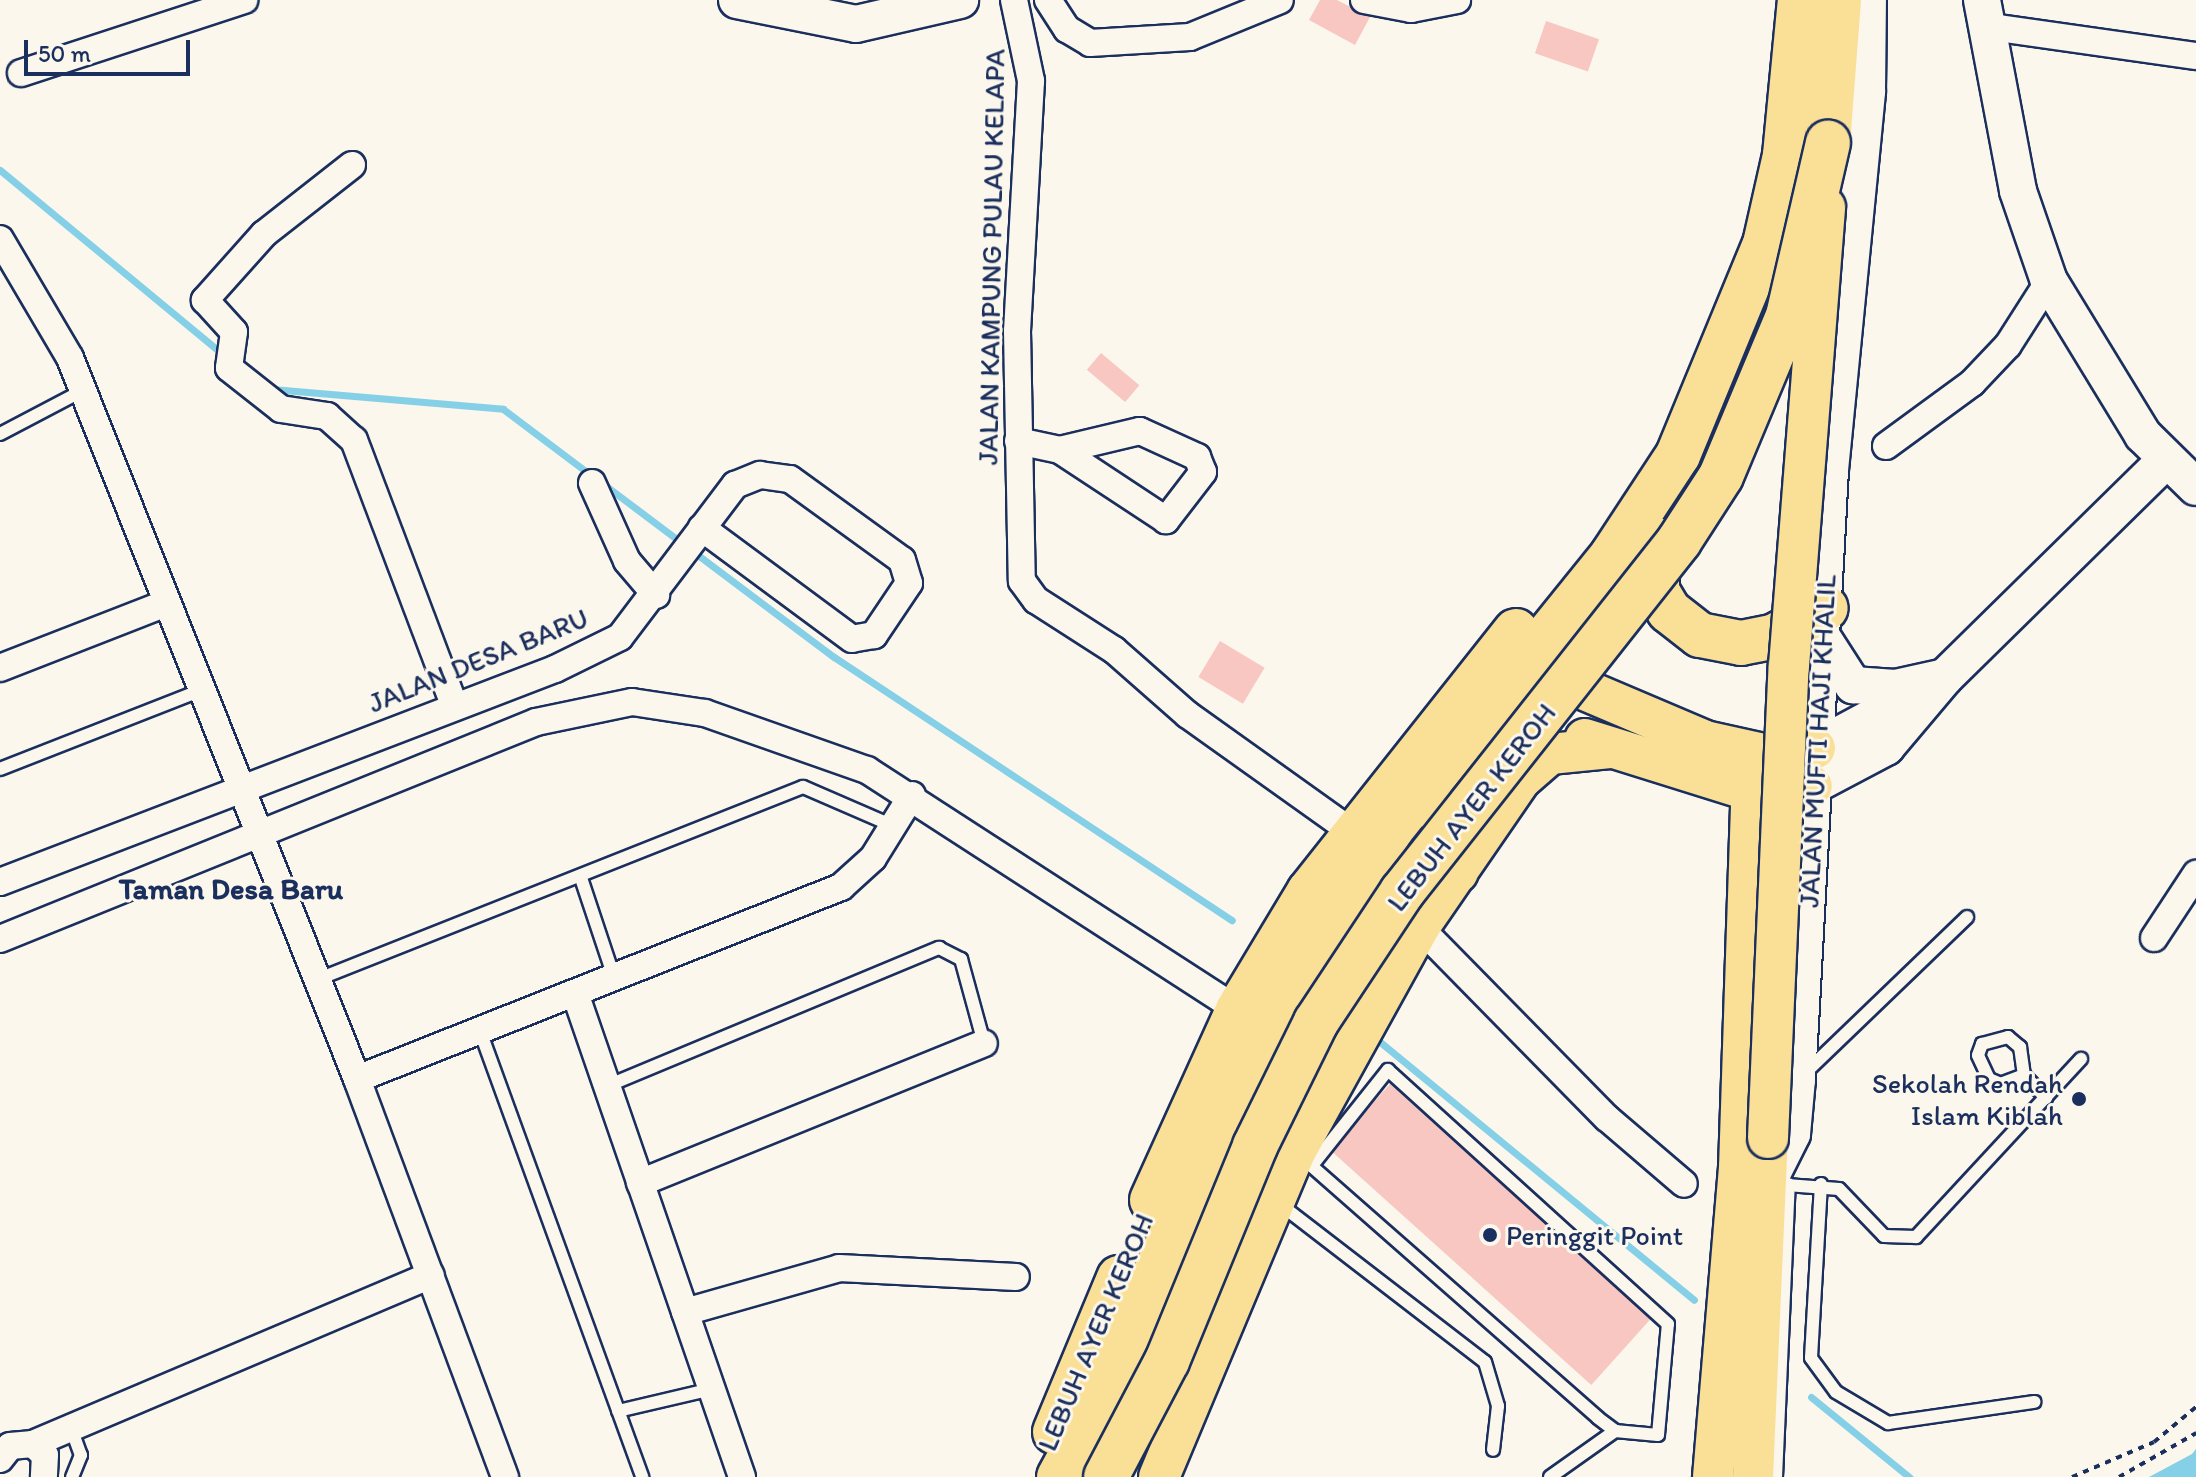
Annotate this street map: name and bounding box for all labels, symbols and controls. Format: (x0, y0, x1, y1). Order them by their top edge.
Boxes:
scale bar (28, 24, 194, 74)
text: 50 m (38, 39, 91, 68)
street label: JALAN KAMPUNG PULAU KELAPA (971, 48, 1011, 466)
street label: JALAN MUFTI HAJI KHALIL (1792, 577, 1842, 905)
street label: JALAN DESA BARU (363, 601, 593, 719)
street label: LEBUH AYER KEROH (1380, 697, 1562, 917)
district label: Taman Desa Baru (119, 871, 343, 907)
place label: Sekolah Rendah Islam Kiblah (1872, 1066, 2063, 1132)
marker: Sekolah Rendah Islam Kiblah (2070, 1090, 2088, 1108)
street label: LEBUH AYER KEROH (1030, 1209, 1160, 1455)
place label: Peringgit Point (1506, 1218, 1683, 1252)
marker: Peringgit Point (1481, 1226, 1499, 1244)

